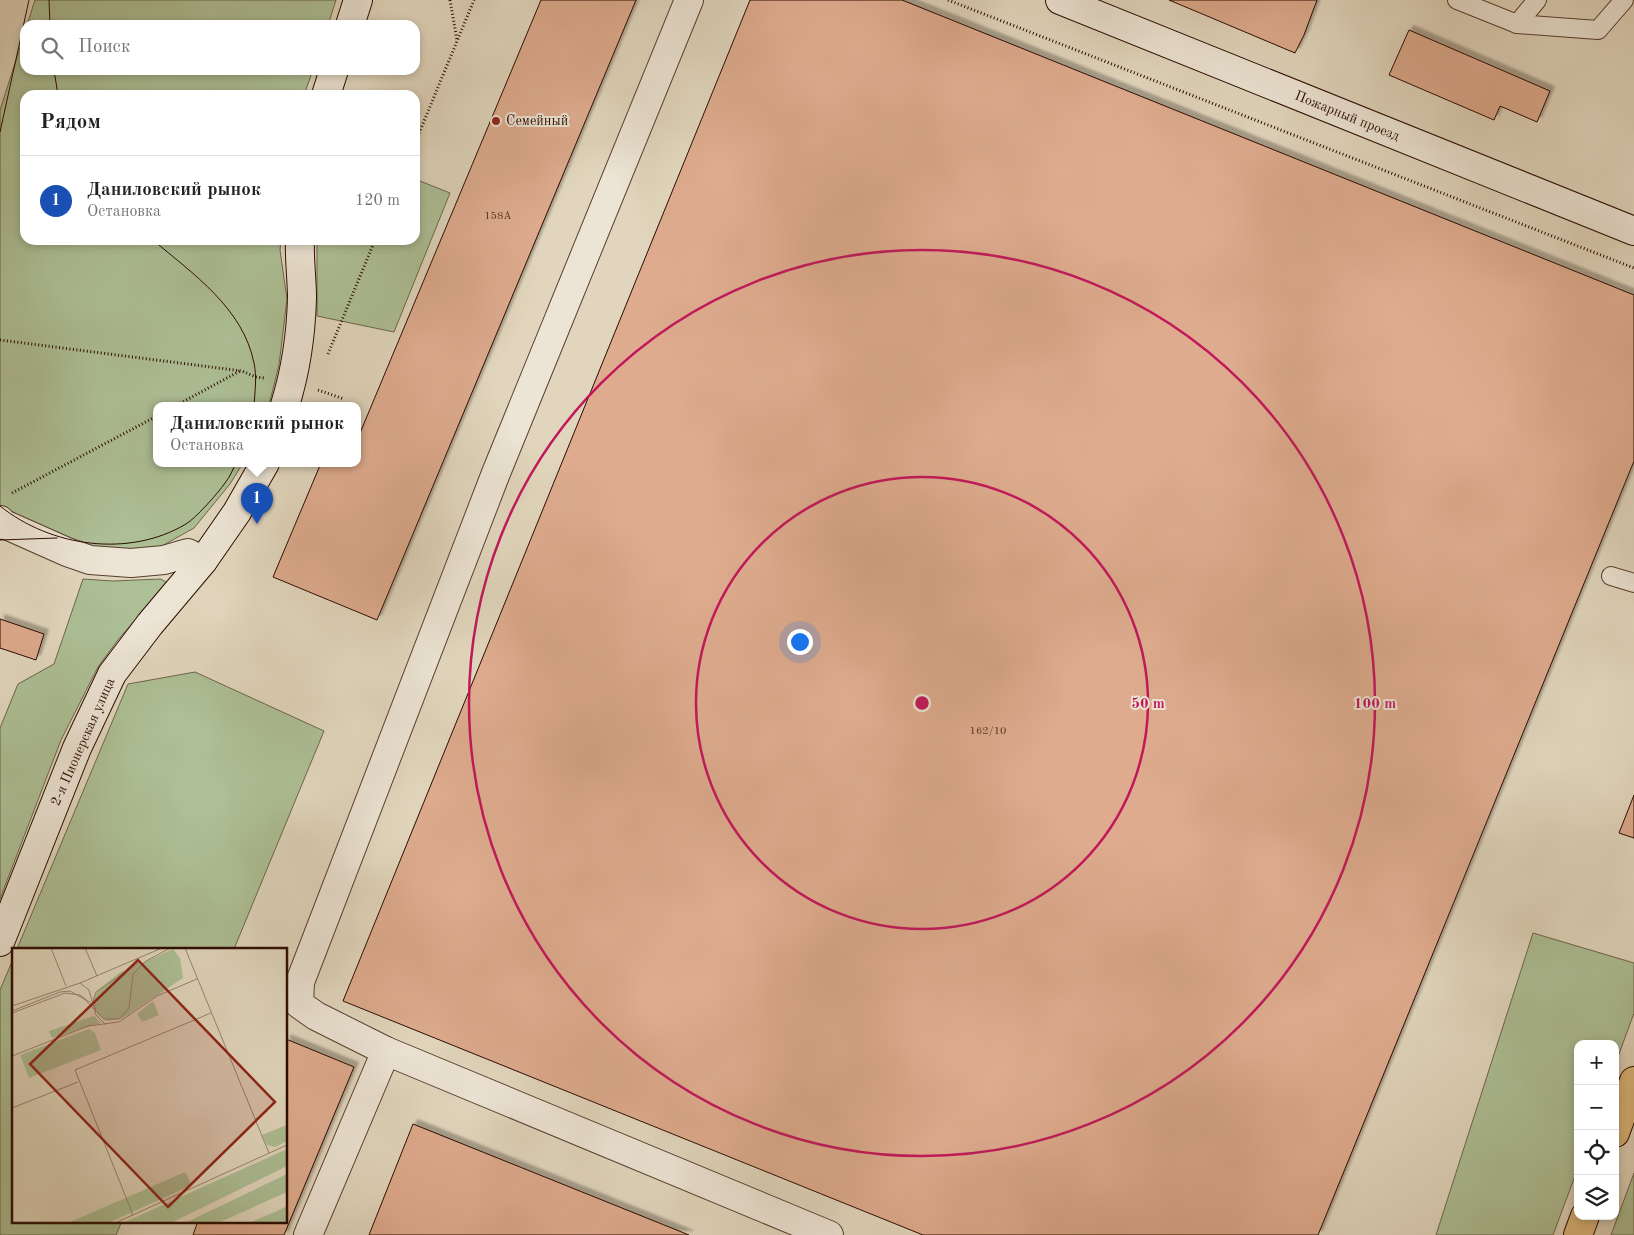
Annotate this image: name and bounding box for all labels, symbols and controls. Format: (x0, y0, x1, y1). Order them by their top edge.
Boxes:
search box (20, 20, 420, 75)
icon: search (38, 34, 66, 62)
text: Поиск (78, 38, 130, 57)
street label: Пожарный проезд (1293, 89, 1402, 143)
text: Рядом (40, 112, 101, 133)
place label: Семейный (506, 114, 568, 128)
marker: Семейный (490, 115, 502, 127)
text: Даниловский рынок (87, 181, 261, 200)
text: 1 (51, 193, 61, 209)
text: 120 m (355, 193, 400, 209)
text: Остановка (87, 204, 161, 220)
house number: 158А (484, 211, 512, 222)
popup (153, 402, 361, 467)
text: Даниловский рынок (170, 415, 344, 434)
text: Остановка (170, 438, 244, 454)
pin: 1 (241, 483, 273, 524)
your location (787, 629, 813, 655)
street label: 2-я Пионерская улица (48, 676, 118, 808)
centre of rings (913, 694, 931, 712)
text: 50 m (1131, 697, 1165, 712)
text: 100 m (1354, 697, 1396, 712)
house number: 162/10 (970, 726, 1006, 737)
inset map (12, 948, 288, 1222)
map controls (1574, 1040, 1619, 1220)
button: + (1574, 1040, 1619, 1085)
button: − (1574, 1085, 1619, 1130)
button: locate (1574, 1130, 1619, 1175)
button: layers (1574, 1175, 1619, 1220)

